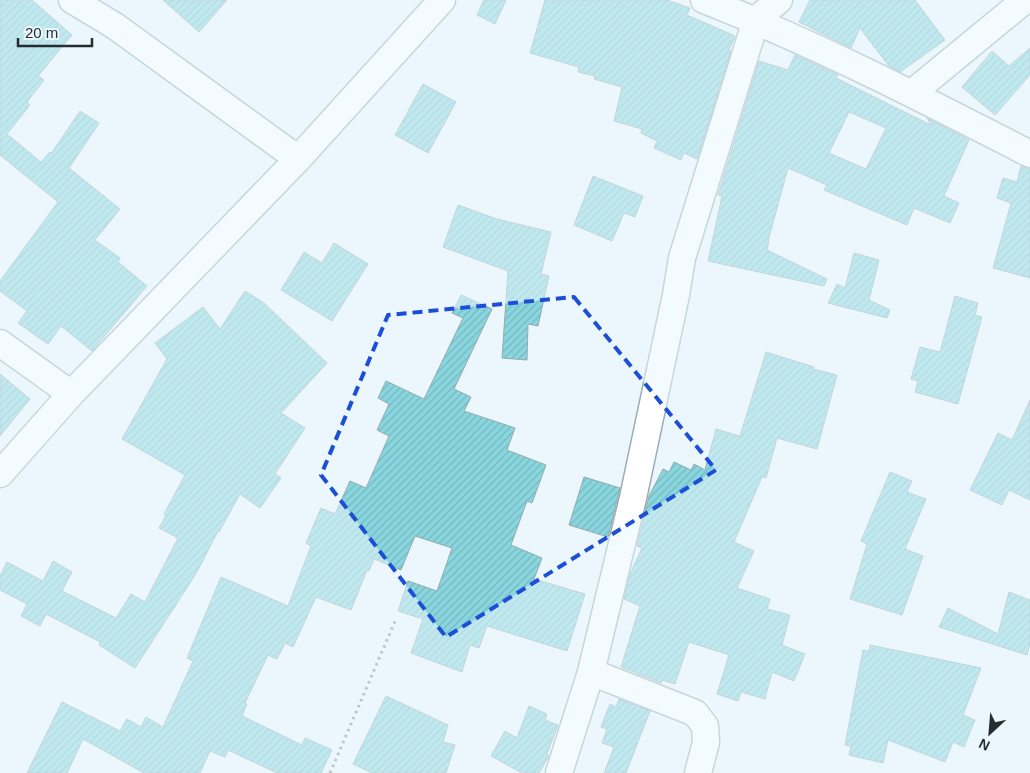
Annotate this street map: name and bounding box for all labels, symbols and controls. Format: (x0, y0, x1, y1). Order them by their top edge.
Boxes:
scale bar (18, 15, 91, 47)
text: 20 m (25, 24, 58, 41)
north arrow (965, 708, 1015, 758)
text: N (976, 735, 992, 754)

